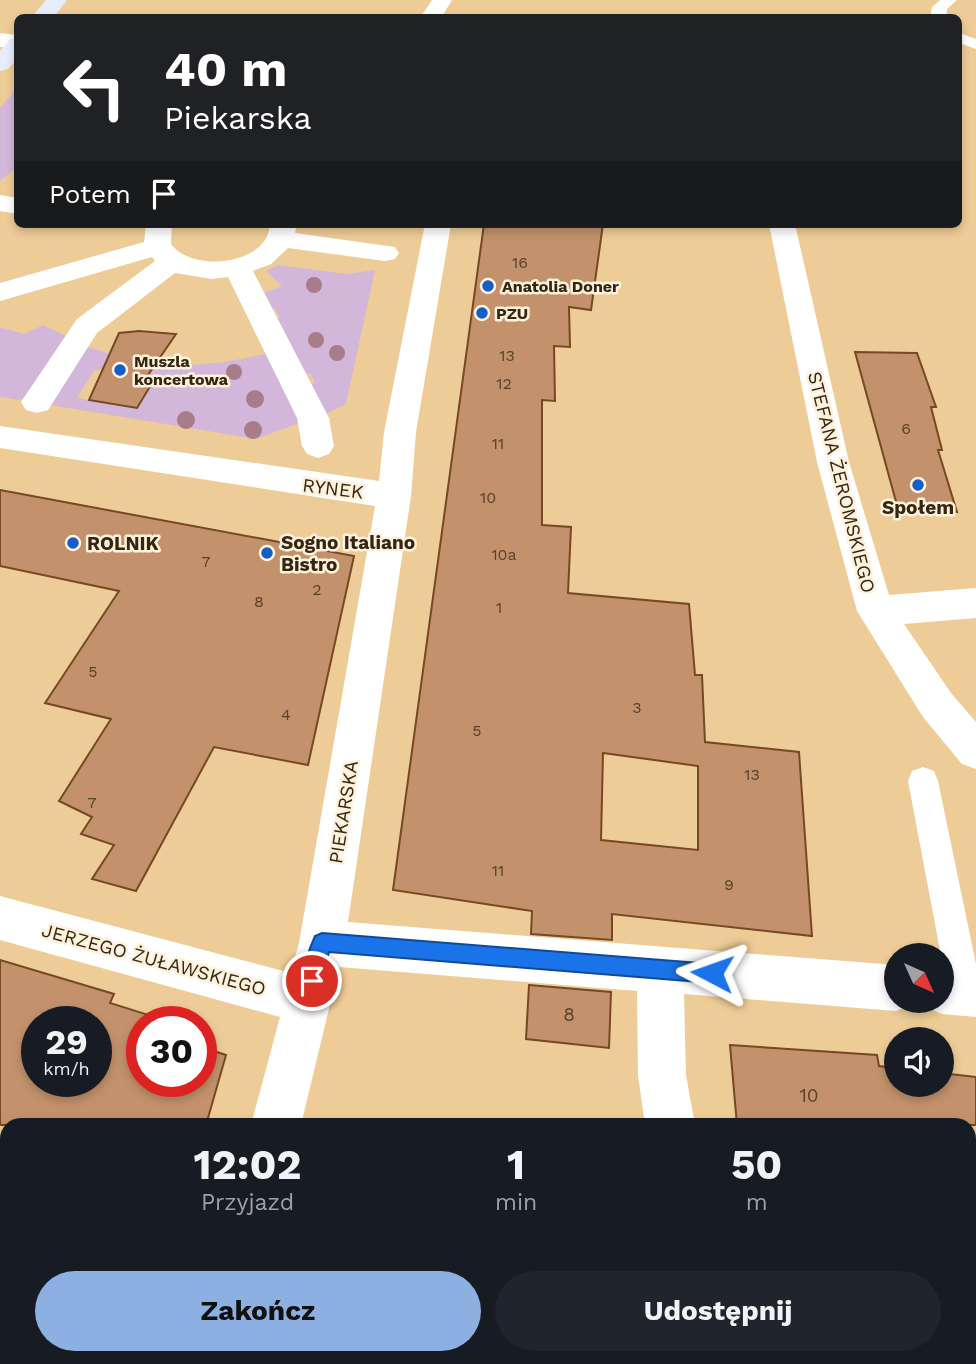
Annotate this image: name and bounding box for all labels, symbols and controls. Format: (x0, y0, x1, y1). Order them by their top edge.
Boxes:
text: 40 m (164, 40, 287, 98)
icon: left (49, 42, 140, 133)
text: Piekarska (164, 99, 312, 137)
icon: arrive (145, 175, 183, 213)
text: Potem (49, 179, 131, 209)
house number: 16 (512, 253, 528, 272)
place label: Anatolia Doner (502, 277, 619, 296)
marker: Anatolia Doner (480, 278, 496, 294)
place label: PZU (496, 304, 528, 323)
marker: PZU (474, 305, 490, 321)
house number: 13 (499, 346, 515, 365)
place label: Muszla koncertowa (134, 352, 229, 389)
marker: Muszla koncertowa (112, 362, 128, 378)
street label: STEFANA ŻEROMSKIEGO (803, 369, 880, 595)
house number: 12 (496, 374, 512, 393)
house number: 6 (901, 419, 911, 438)
house number: 11 (492, 434, 504, 453)
street label: RYNEK (301, 473, 365, 504)
marker: Społem (910, 477, 926, 493)
house number: 10 (480, 488, 496, 507)
place label: Społem (882, 496, 954, 519)
place label: Sogno Italiano Bistro (281, 531, 415, 576)
place label: ROLNIK (87, 532, 159, 555)
marker: ROLNIK (65, 535, 81, 551)
marker: Sogno Italiano Bistro (259, 545, 275, 561)
house number: 10a (491, 545, 517, 564)
house number: 7 (202, 552, 211, 571)
house number: 2 (312, 580, 322, 599)
house number: 8 (254, 592, 264, 611)
house number: 1 (496, 598, 502, 617)
house number: 5 (88, 662, 98, 681)
house number: 3 (632, 698, 642, 717)
house number: 4 (281, 705, 291, 724)
house number: 5 (472, 721, 482, 740)
street label: PIEKARSKA (324, 758, 363, 865)
house number: 13 (744, 765, 760, 784)
house number: 7 (88, 793, 97, 812)
house number: 11 (492, 861, 504, 880)
house number: 9 (724, 875, 734, 894)
street label: JERZEGO ŻUŁAWSKIEGO (39, 918, 268, 1000)
position arrow (675, 936, 749, 1010)
north arrow (884, 943, 954, 1013)
map controls (884, 943, 954, 1097)
pin (282, 951, 342, 1011)
icon: arrive (293, 962, 331, 1000)
house number: 8 (563, 1003, 575, 1026)
speed limit sign: 30 (126, 1006, 217, 1097)
text: 29 (45, 1021, 88, 1063)
button: sound (884, 1027, 954, 1097)
text: km/h (43, 1058, 90, 1079)
house number: 10 (799, 1084, 819, 1107)
text: 12:02 (194, 1140, 301, 1189)
text: 1 (507, 1140, 525, 1189)
text: 50 (731, 1140, 782, 1189)
text: Przyjazd (201, 1189, 294, 1216)
text: min (495, 1189, 537, 1216)
text: m (746, 1189, 768, 1216)
button: Zakończ (35, 1271, 481, 1351)
button: Udostępnij (495, 1271, 941, 1351)

